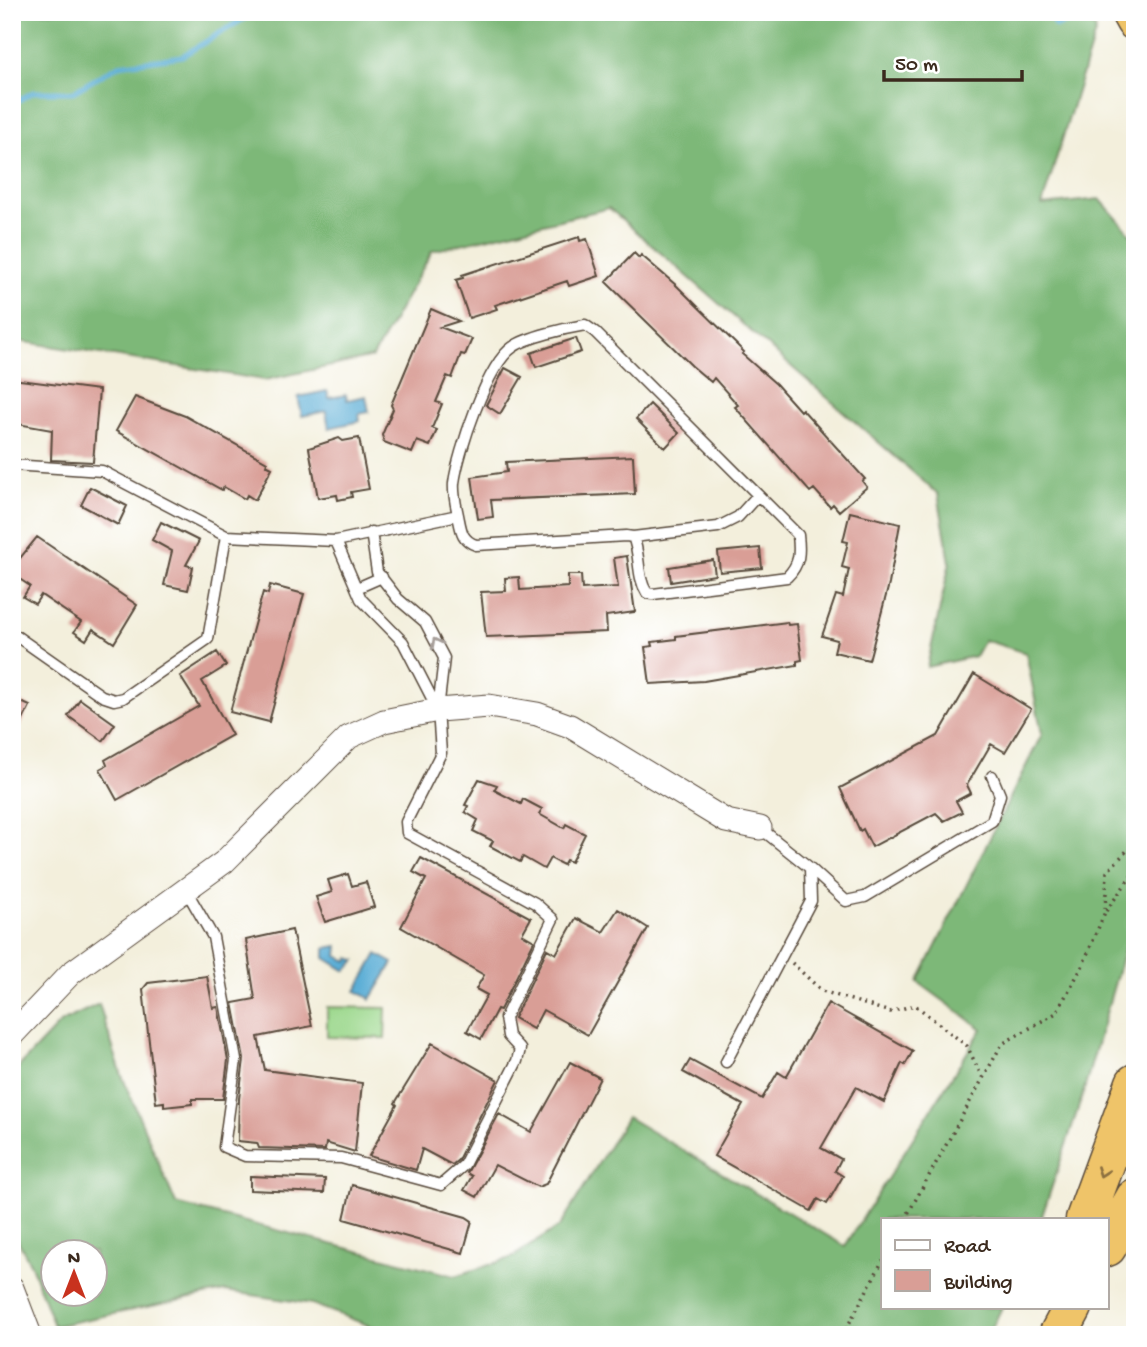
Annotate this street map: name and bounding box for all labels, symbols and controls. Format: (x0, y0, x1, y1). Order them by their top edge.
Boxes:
scale bar (884, 38, 1023, 82)
text: 50 m (895, 54, 938, 79)
one-way arrow (431, 638, 445, 651)
one-way arrow (1096, 1166, 1110, 1178)
legend (881, 1218, 1108, 1308)
text: Road (944, 1236, 992, 1261)
north arrow (38, 1238, 108, 1308)
text: N (68, 1248, 80, 1271)
text: Building (943, 1272, 1013, 1297)

